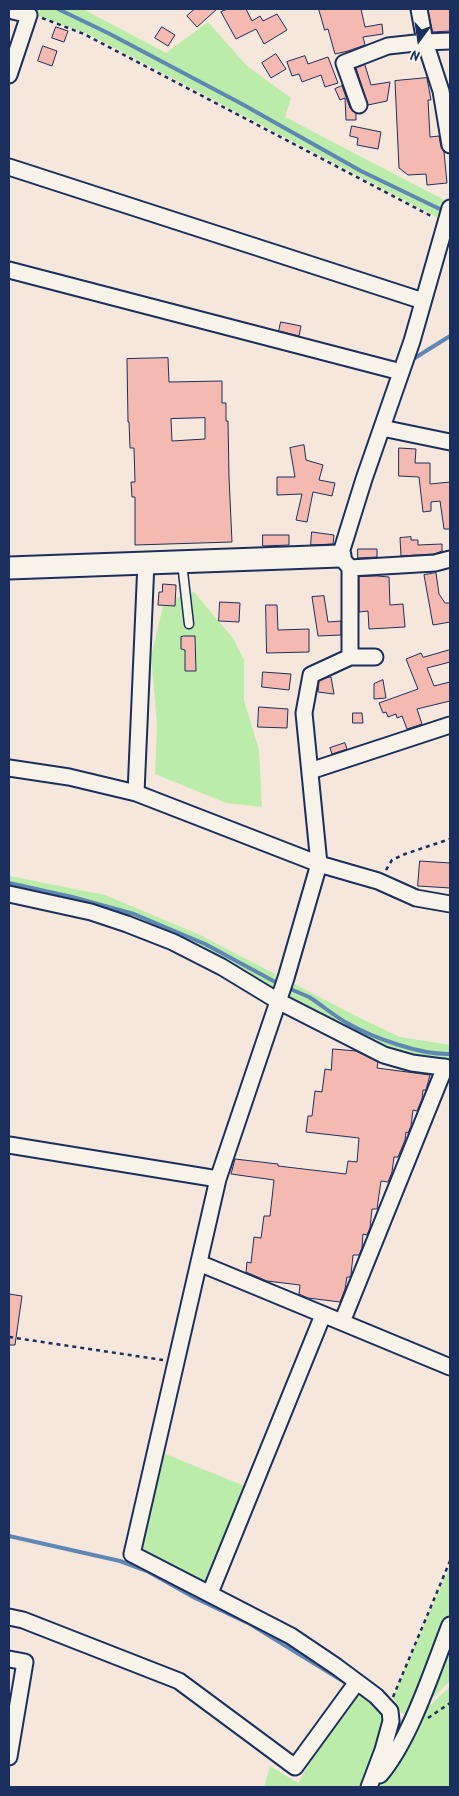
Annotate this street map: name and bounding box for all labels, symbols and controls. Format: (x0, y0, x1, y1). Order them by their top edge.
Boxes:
north arrow (394, 15, 444, 65)
text: N (408, 43, 422, 66)

